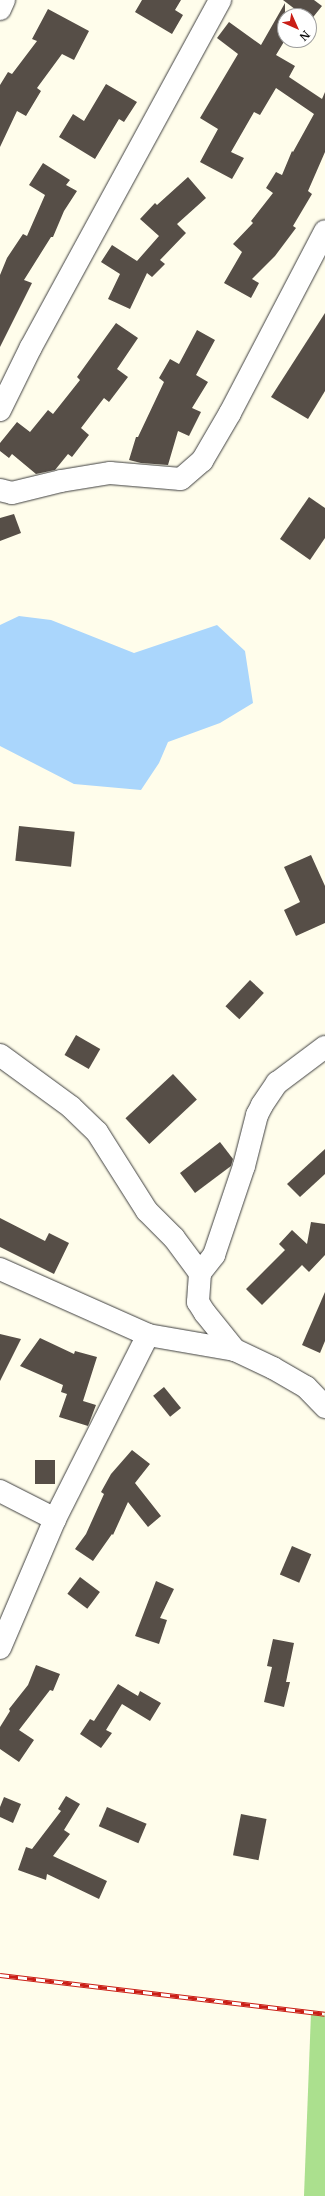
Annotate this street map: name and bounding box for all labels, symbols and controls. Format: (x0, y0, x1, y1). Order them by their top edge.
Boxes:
north arrow (277, 8, 317, 48)
text: N (297, 28, 313, 44)

